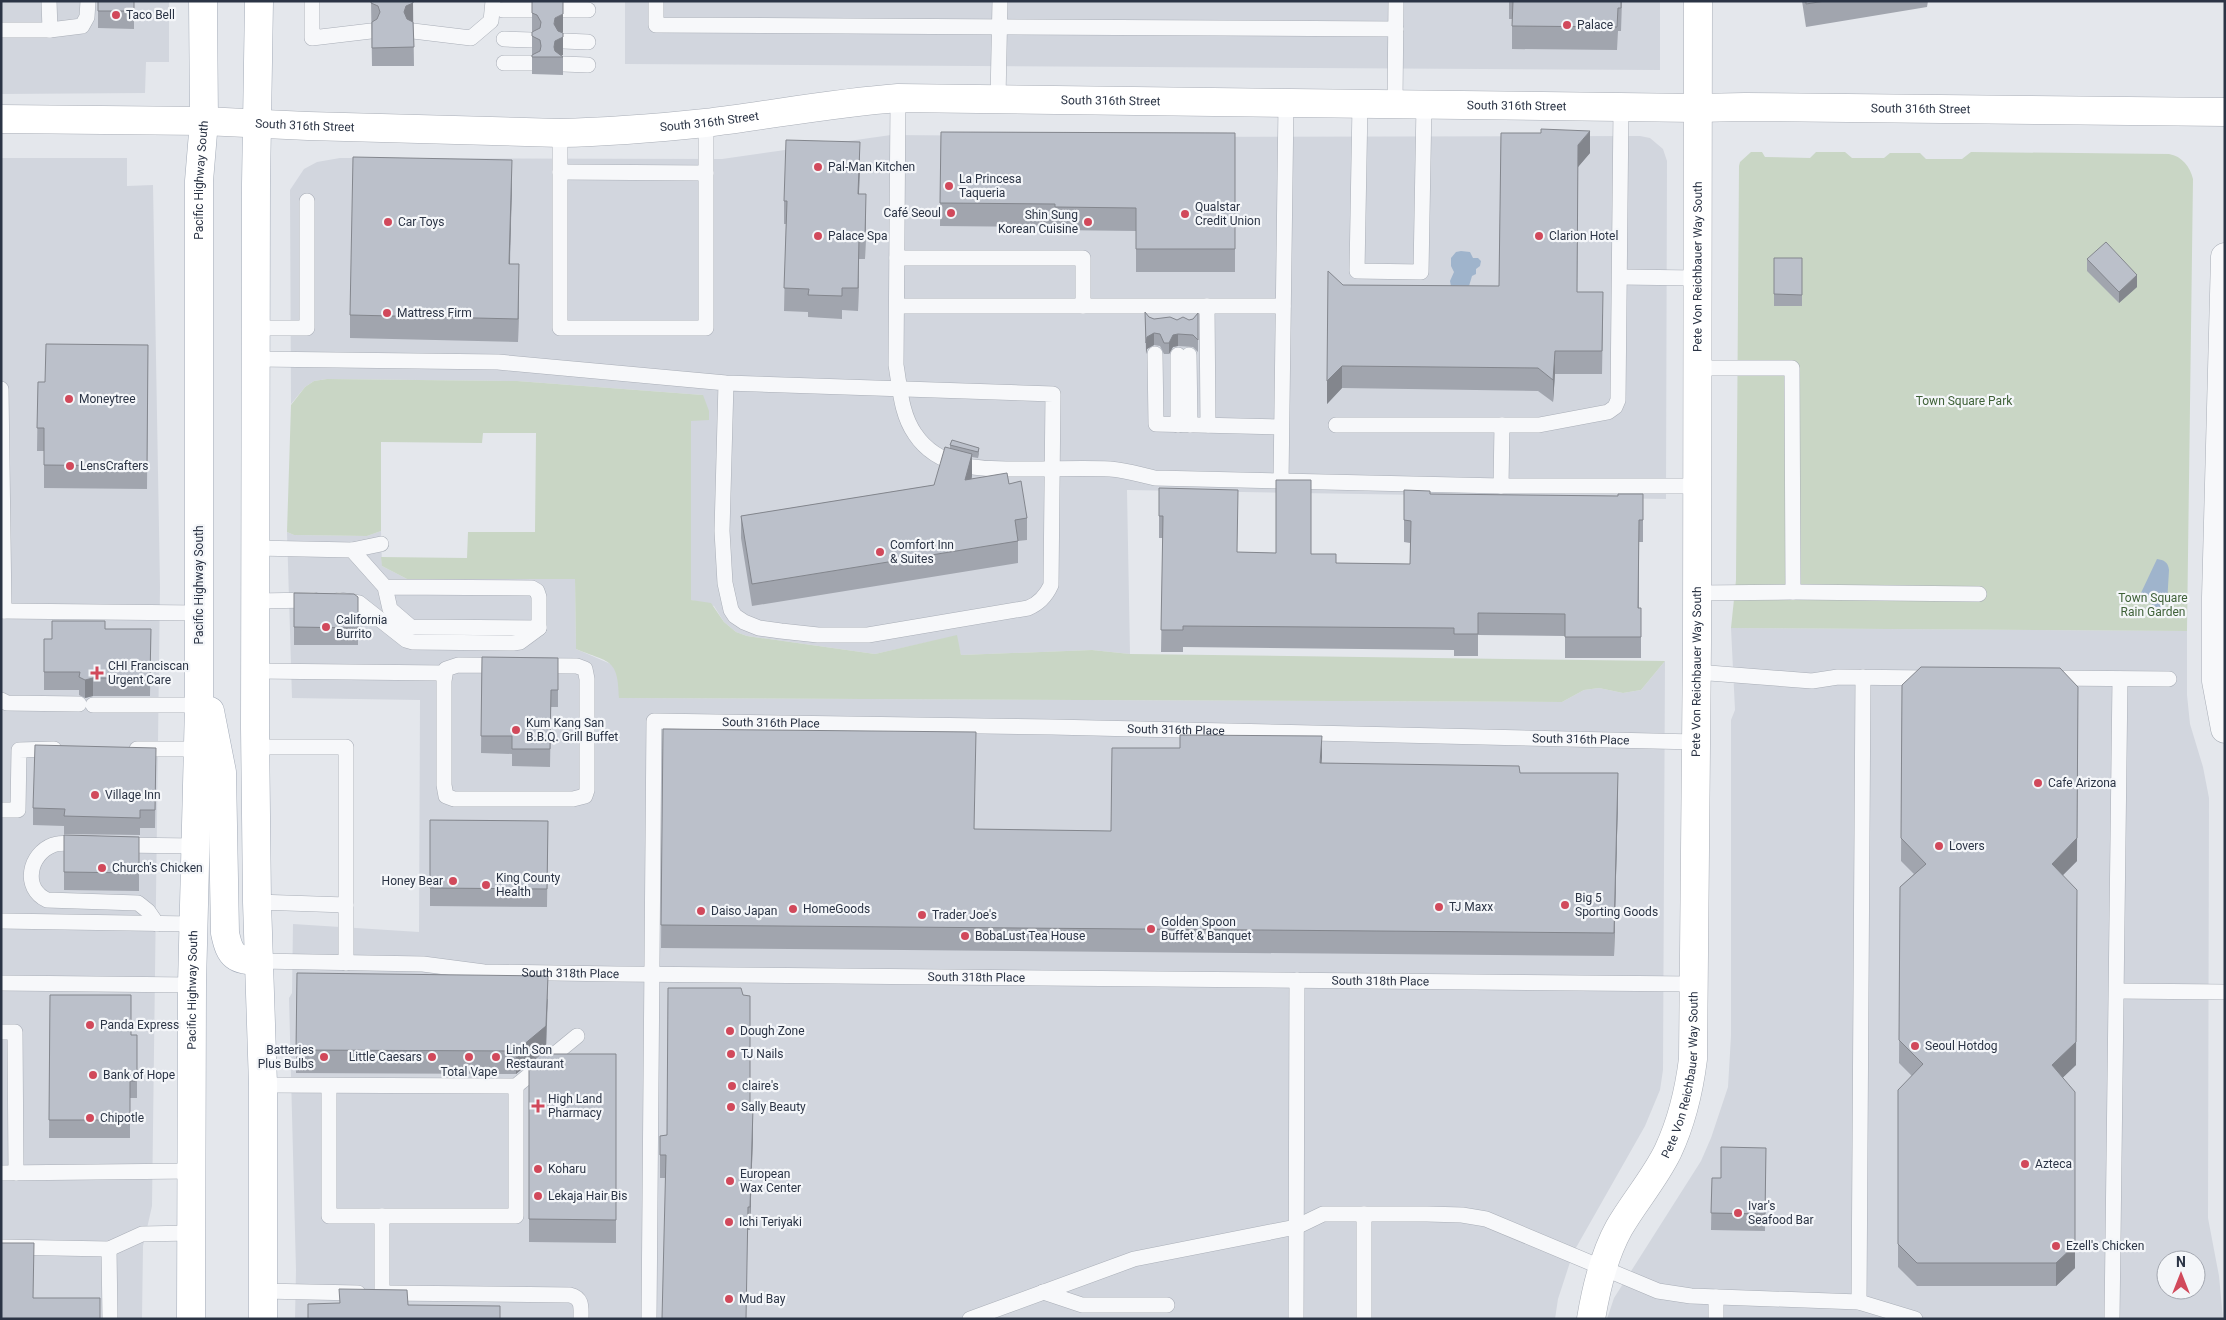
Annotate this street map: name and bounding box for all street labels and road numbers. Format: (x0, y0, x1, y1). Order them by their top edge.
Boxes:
street label: South 316th Street (1061, 93, 1161, 108)
street label: South 316th Street (1467, 98, 1567, 113)
street label: South 316th Street (1871, 101, 1971, 116)
street label: South 316th Street (659, 109, 760, 134)
street label: South 316th Street (255, 116, 355, 134)
street label: Pacific Highway South (192, 120, 211, 240)
street label: Pete Von Reichbauer Way South (1690, 181, 1705, 352)
street label: Pacific Highway South (192, 525, 206, 645)
street label: Pete Von Reichbauer Way South (1689, 586, 1704, 757)
street label: South 316th Place (722, 715, 820, 730)
street label: South 316th Place (1127, 722, 1225, 738)
street label: South 316th Place (1532, 731, 1630, 747)
street label: Pacific Highway South (185, 930, 200, 1050)
street label: South 318th Place (522, 966, 619, 981)
street label: South 318th Place (928, 970, 1025, 985)
street label: South 318th Place (1332, 974, 1429, 989)
street label: Pete Von Reichbauer Way South (1658, 991, 1701, 1161)

